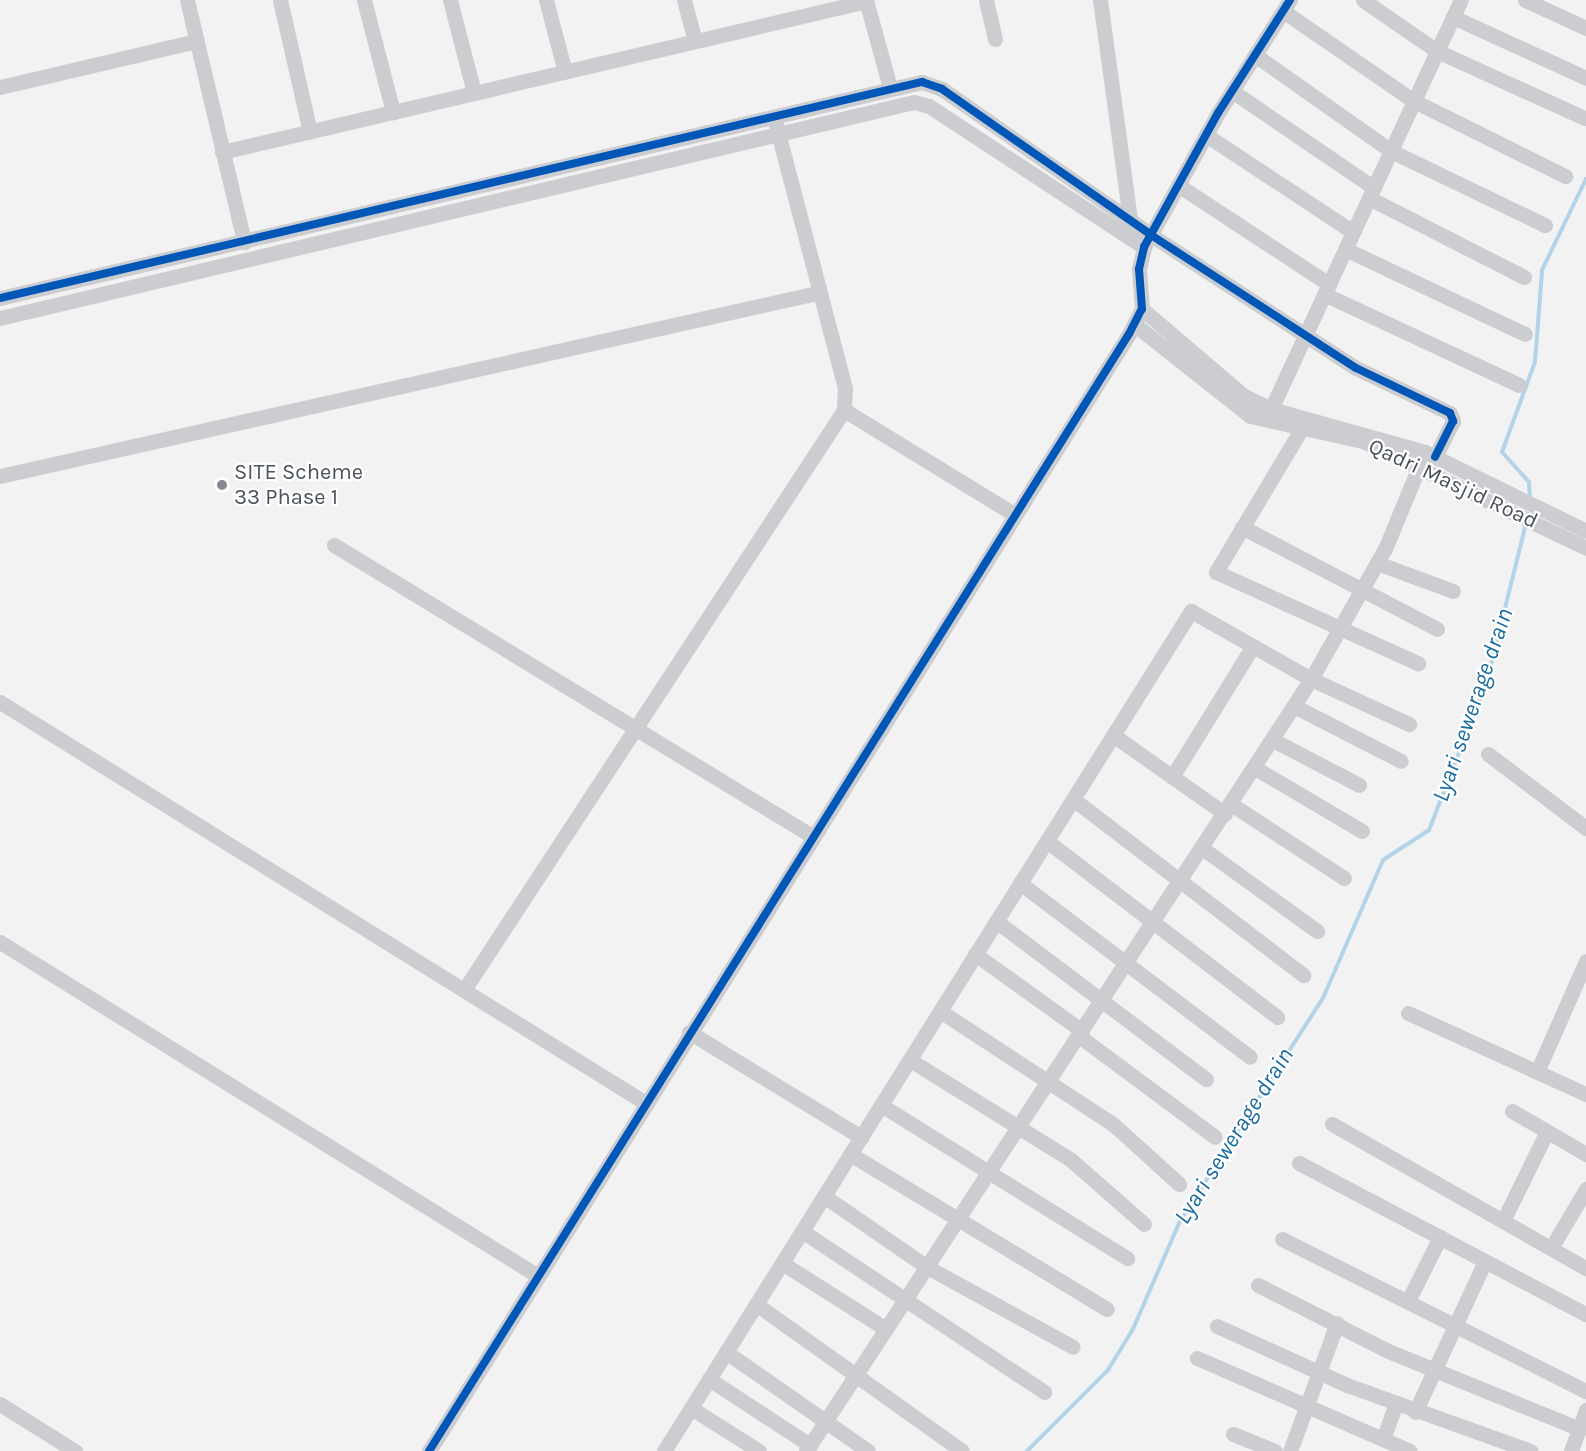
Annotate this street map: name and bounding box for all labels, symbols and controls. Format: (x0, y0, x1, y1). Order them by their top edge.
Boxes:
street label: Qadri Masjid Road (1364, 433, 1542, 535)
place label: SITE Scheme 33 Phase 1 (234, 459, 363, 511)
marker: SITE Scheme 33 Phase 1 (215, 478, 229, 492)
water label: Lyari sewerage drain (1426, 604, 1520, 806)
water label: Lyari sewerage drain (1168, 1042, 1300, 1230)

